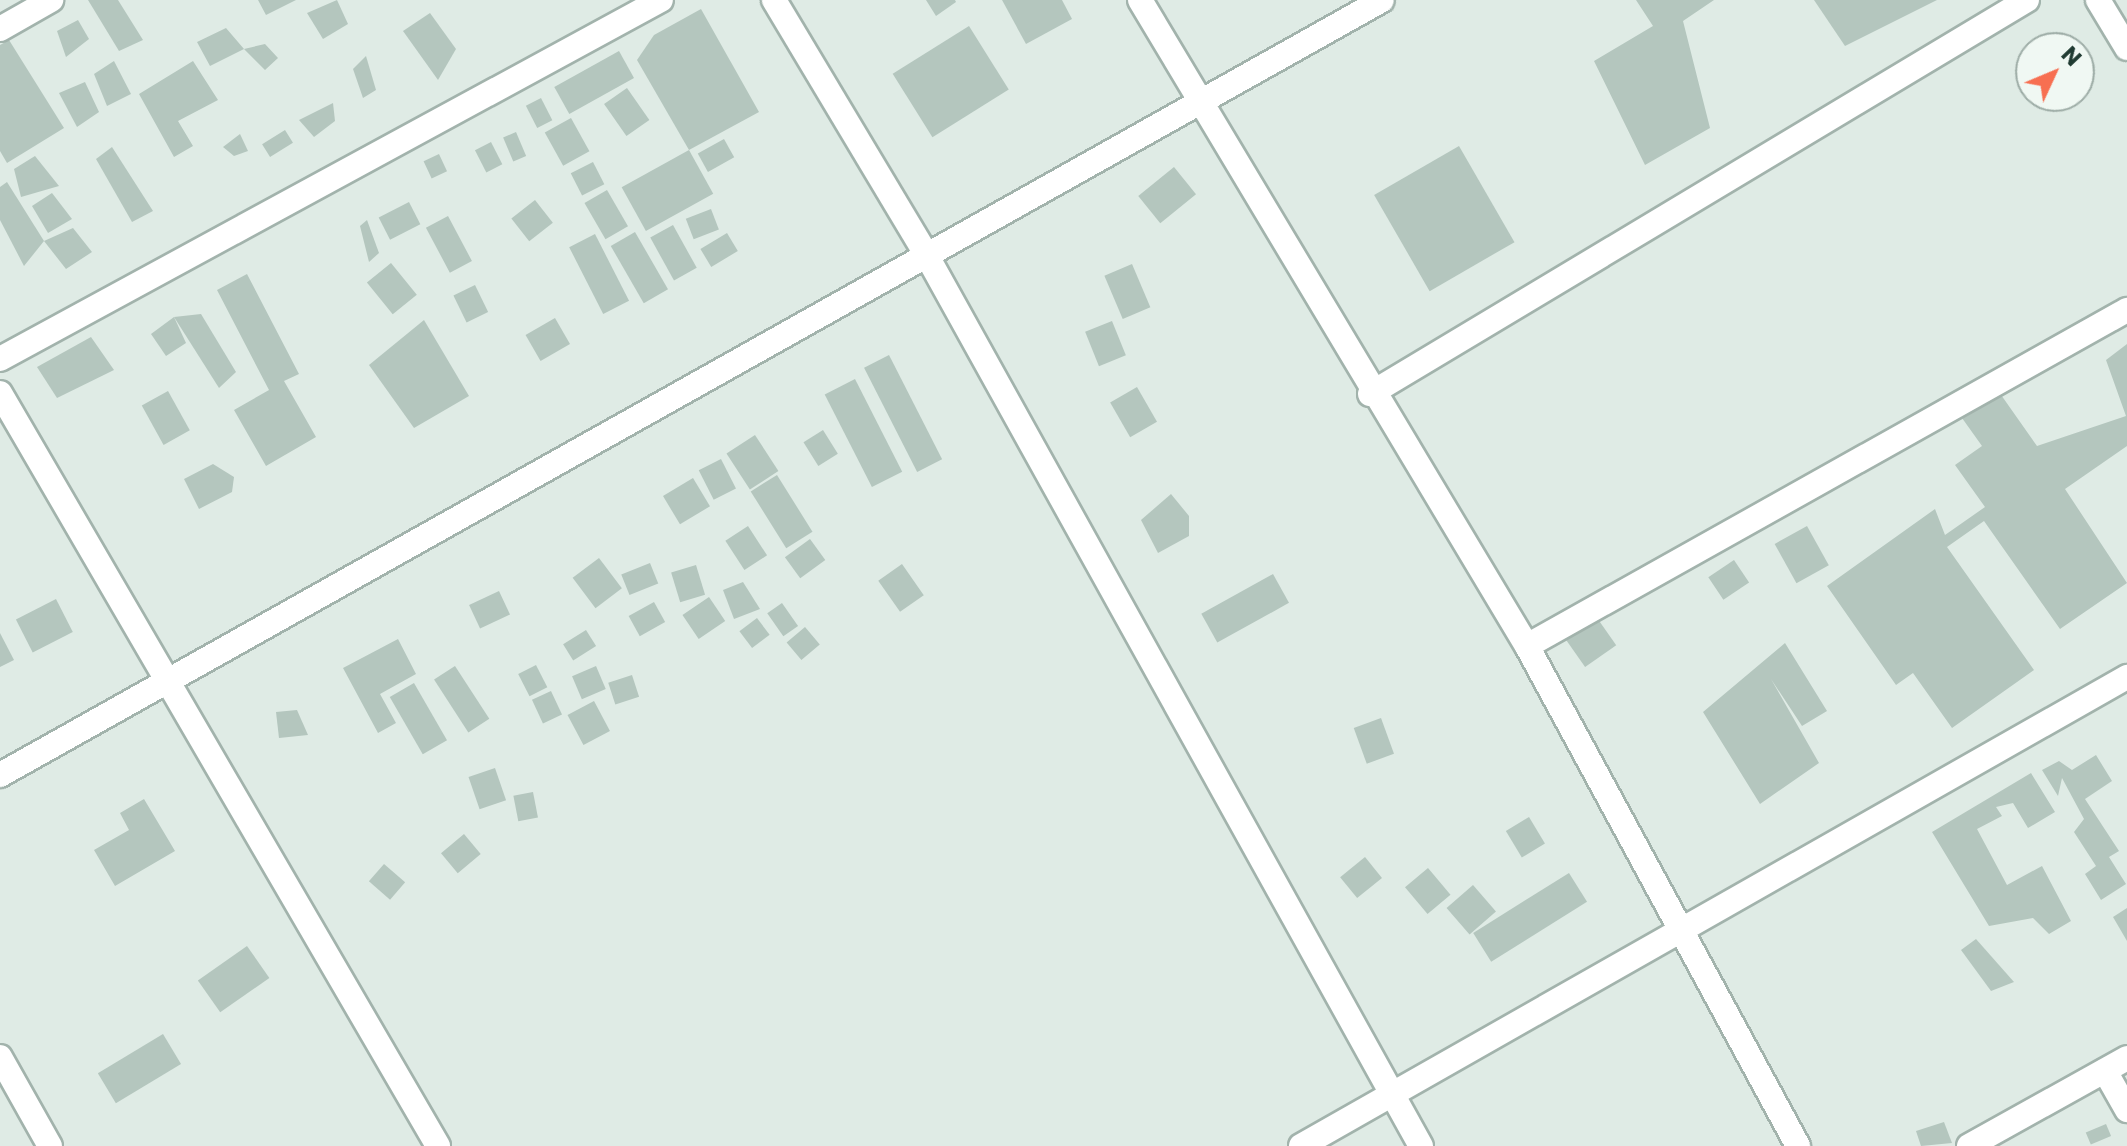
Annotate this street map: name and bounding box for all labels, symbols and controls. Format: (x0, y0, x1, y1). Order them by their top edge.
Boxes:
north arrow (2015, 32, 2095, 112)
text: N (2054, 40, 2088, 73)

